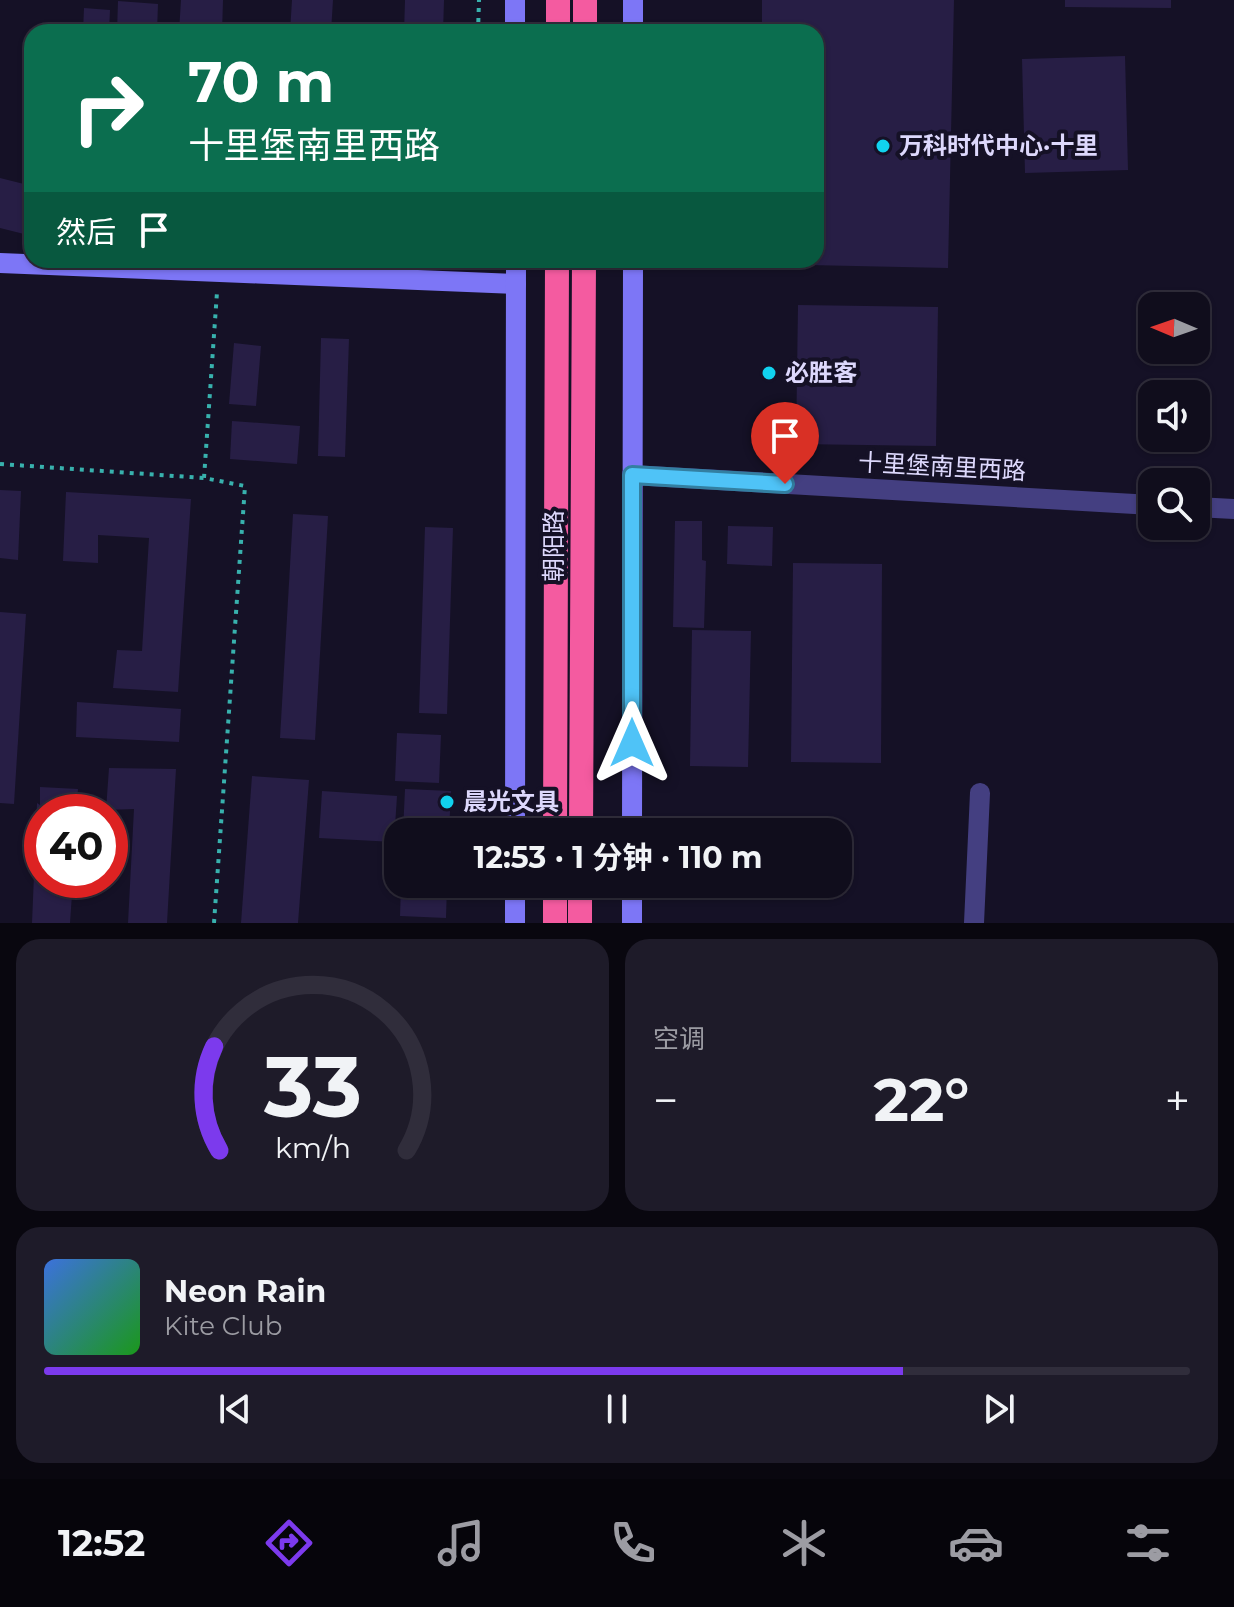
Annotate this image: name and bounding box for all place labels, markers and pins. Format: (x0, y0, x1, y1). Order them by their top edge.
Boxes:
place label: 万科时代中心·十里 (899, 131, 1098, 160)
marker: 万科时代中心·十里 (874, 137, 892, 155)
place label: 必胜客 (785, 358, 857, 387)
marker: 必胜客 (760, 364, 778, 382)
pin (751, 402, 819, 484)
place label: 晨光文具 (463, 787, 559, 816)
marker: 晨光文具 (438, 793, 456, 811)

